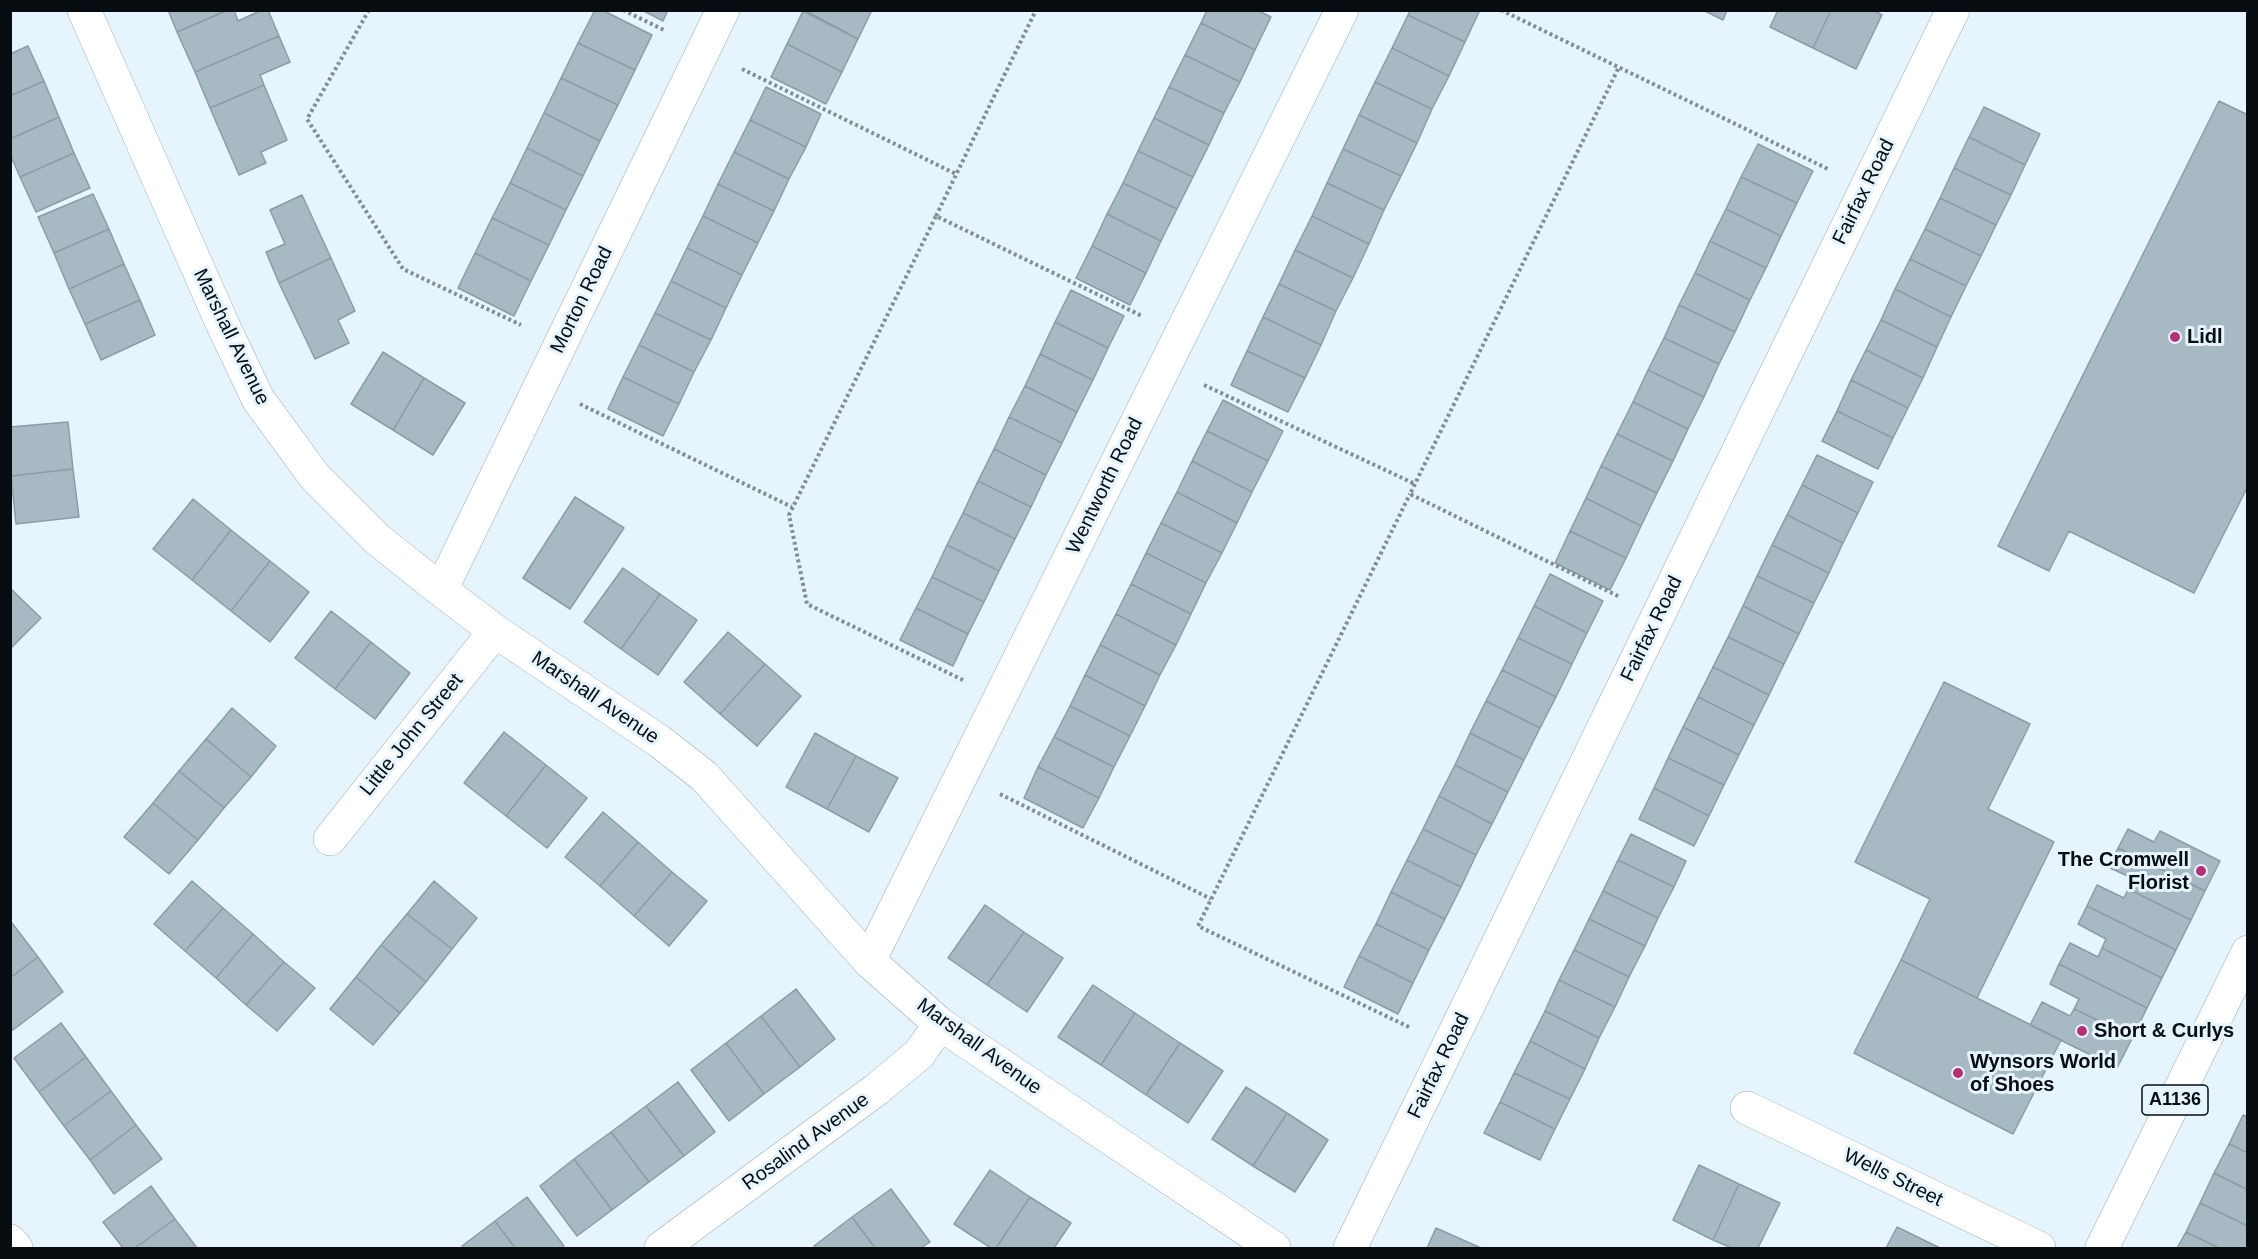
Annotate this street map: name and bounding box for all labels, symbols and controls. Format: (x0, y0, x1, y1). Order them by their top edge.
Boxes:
street label: Fairfax Road (1828, 135, 1900, 249)
street label: Morton Road (546, 243, 618, 357)
street label: Marshall Avenue (188, 265, 274, 409)
place label: Lidl (2187, 325, 2223, 349)
marker: Lidl (2168, 330, 2182, 344)
street label: Wentworth Road (1062, 414, 1148, 558)
street label: Fairfax Road (1616, 572, 1688, 686)
street label: Marshall Avenue (527, 647, 663, 749)
street label: Little John Street (355, 669, 469, 801)
place label: The Cromwell Florist (2058, 848, 2189, 895)
marker: The Cromwell Florist (2194, 864, 2208, 878)
street label: Marshall Avenue (912, 994, 1046, 1100)
street label: Fairfax Road (1403, 1009, 1475, 1123)
place label: Short & Curlys (2094, 1019, 2234, 1043)
marker: Short & Curlys (2075, 1024, 2089, 1038)
place label: Wynsors World of Shoes (1970, 1050, 2116, 1097)
marker: Wynsors World of Shoes (1951, 1066, 1965, 1080)
road number: A1136 (2142, 1085, 2208, 1115)
street label: Rosalind Avenue (738, 1088, 874, 1196)
street label: Wells Street (1839, 1144, 1947, 1212)

